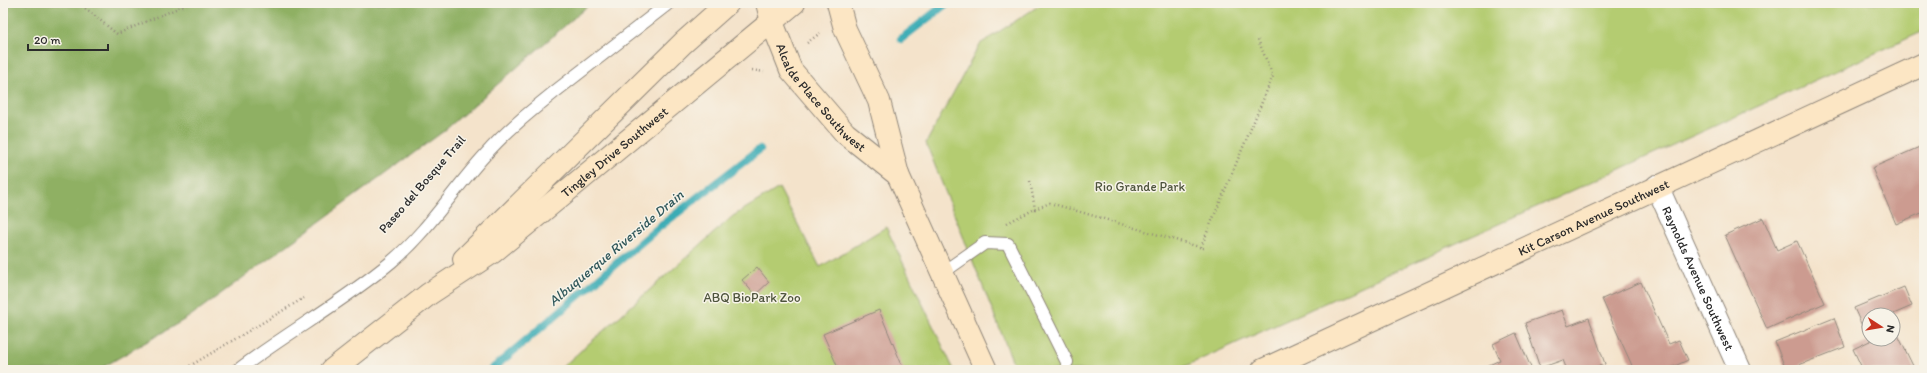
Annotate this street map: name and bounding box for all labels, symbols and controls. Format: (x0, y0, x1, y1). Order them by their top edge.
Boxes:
scale bar (28, 26, 108, 52)
text: 20 m (34, 33, 61, 47)
street label: Alcalde Place Southwest (774, 41, 869, 154)
street label: Tingley Drive Southwest (558, 103, 671, 200)
street label: Paseo del Bosque Trail (375, 132, 469, 236)
street label: Kit Carson Avenue Southwest (1515, 176, 1671, 258)
park label: Rio Grande Park (1095, 179, 1186, 194)
water label: Albuquerque Riverside Drain (545, 186, 687, 309)
street label: Raynolds Avenue Southwest (1660, 204, 1738, 353)
park label: ABQ BioPark Zoo (703, 290, 801, 305)
north arrow (1861, 307, 1901, 347)
text: N (1883, 324, 1897, 334)

